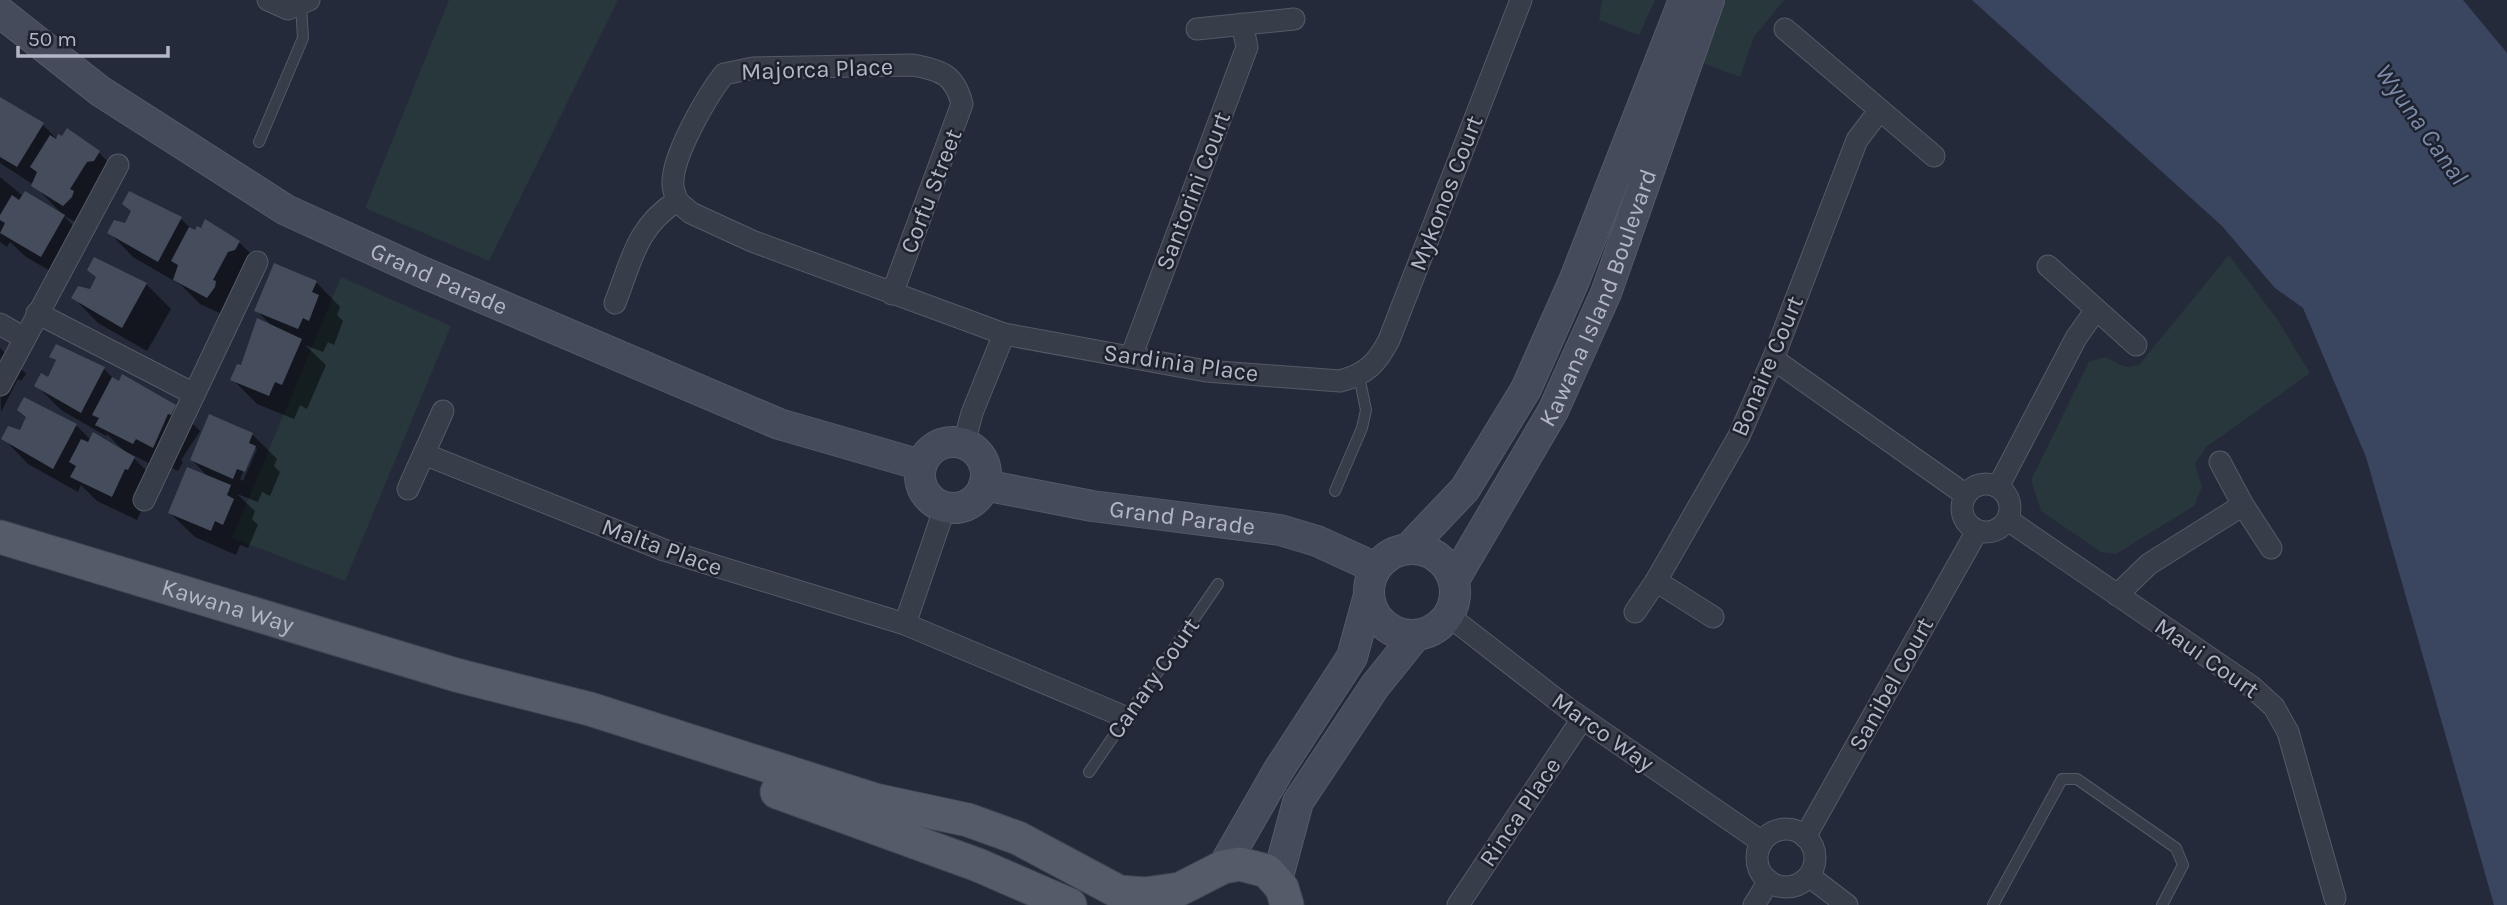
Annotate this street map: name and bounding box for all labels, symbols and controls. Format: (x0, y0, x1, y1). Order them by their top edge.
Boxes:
scale bar (18, 14, 168, 58)
text: 50 m (28, 27, 77, 51)
street label: Majorca Place (741, 52, 893, 86)
water label: Wyuna Canal (2369, 58, 2475, 191)
street label: Santorini Court (1150, 108, 1236, 274)
street label: Mykonos Court (1404, 111, 1488, 275)
street label: Corfu Street (894, 125, 968, 257)
street label: Kawana Island Boulevard (1533, 165, 1662, 432)
street label: Grand Parade (366, 236, 512, 321)
street label: Bonaire Court (1725, 292, 1809, 440)
street label: Sardinia Place (1102, 338, 1260, 388)
street label: Grand Parade (1108, 494, 1257, 541)
street label: Malta Place (598, 512, 726, 582)
street label: Kawana Way (158, 573, 297, 639)
street label: Canary Court (1101, 612, 1205, 744)
street label: Sanibel Court (1843, 612, 1939, 756)
street label: Maui Court (2149, 612, 2265, 704)
street label: Marco Way (1546, 687, 1660, 777)
street label: Rinca Place (1473, 752, 1567, 872)

